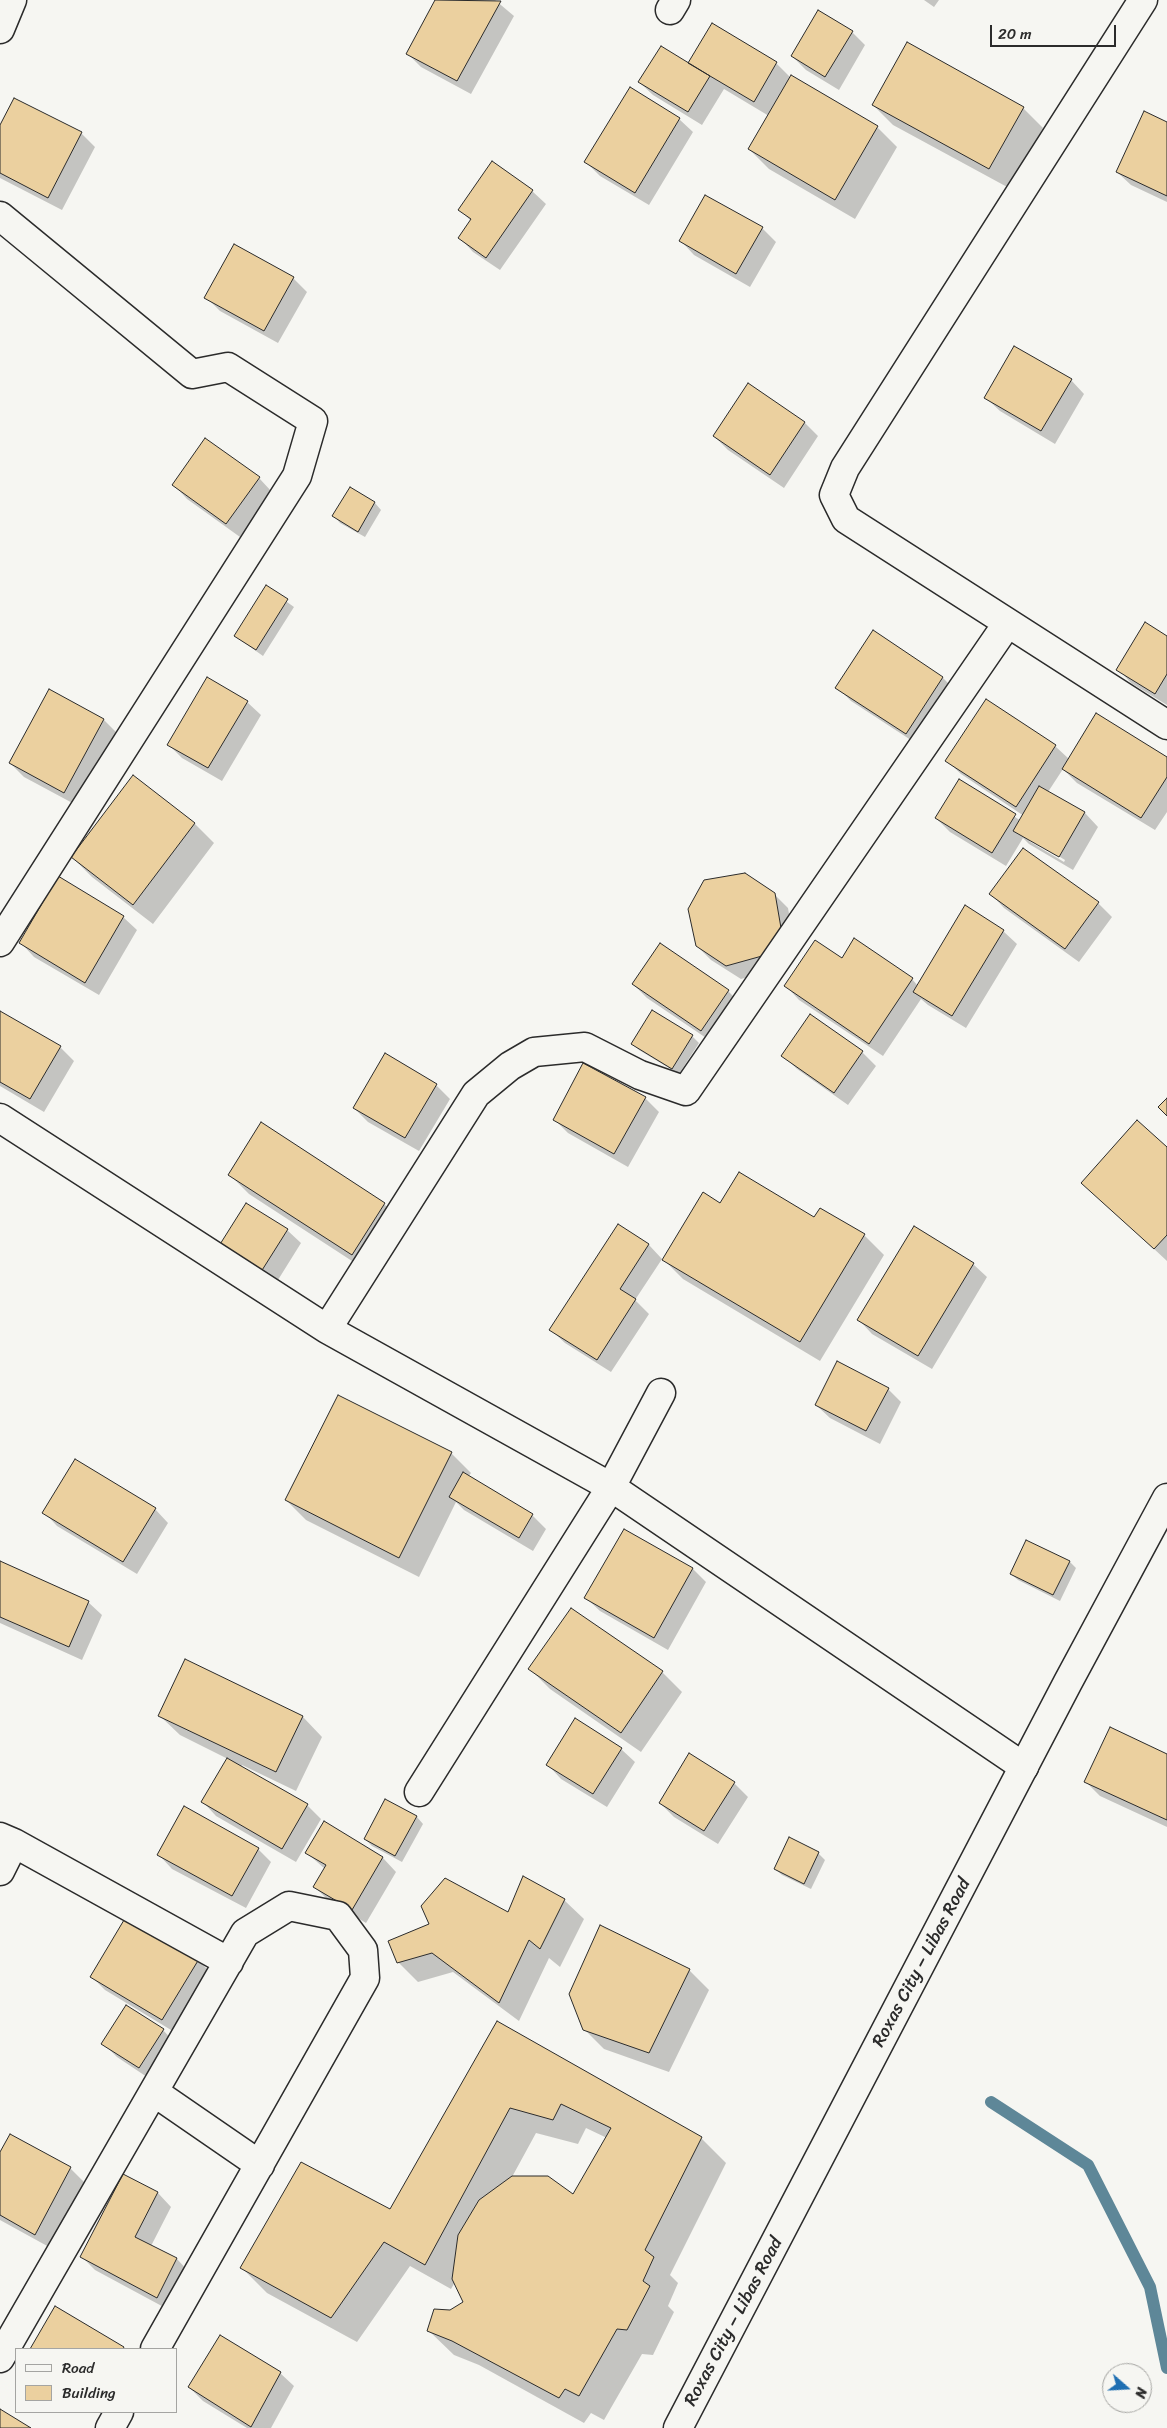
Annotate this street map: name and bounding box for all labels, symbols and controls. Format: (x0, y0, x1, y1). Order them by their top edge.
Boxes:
scale bar (992, 15, 1118, 47)
text: 20 m (998, 21, 1032, 47)
street label: Roxas City – Libas Road (868, 1875, 976, 2051)
street label: Roxas City – Libas Road (680, 2234, 788, 2410)
legend (15, 2348, 178, 2413)
text: Road (62, 2355, 94, 2381)
north arrow (1102, 2363, 1152, 2413)
text: Building (62, 2380, 116, 2406)
text: N (1127, 2384, 1154, 2401)

